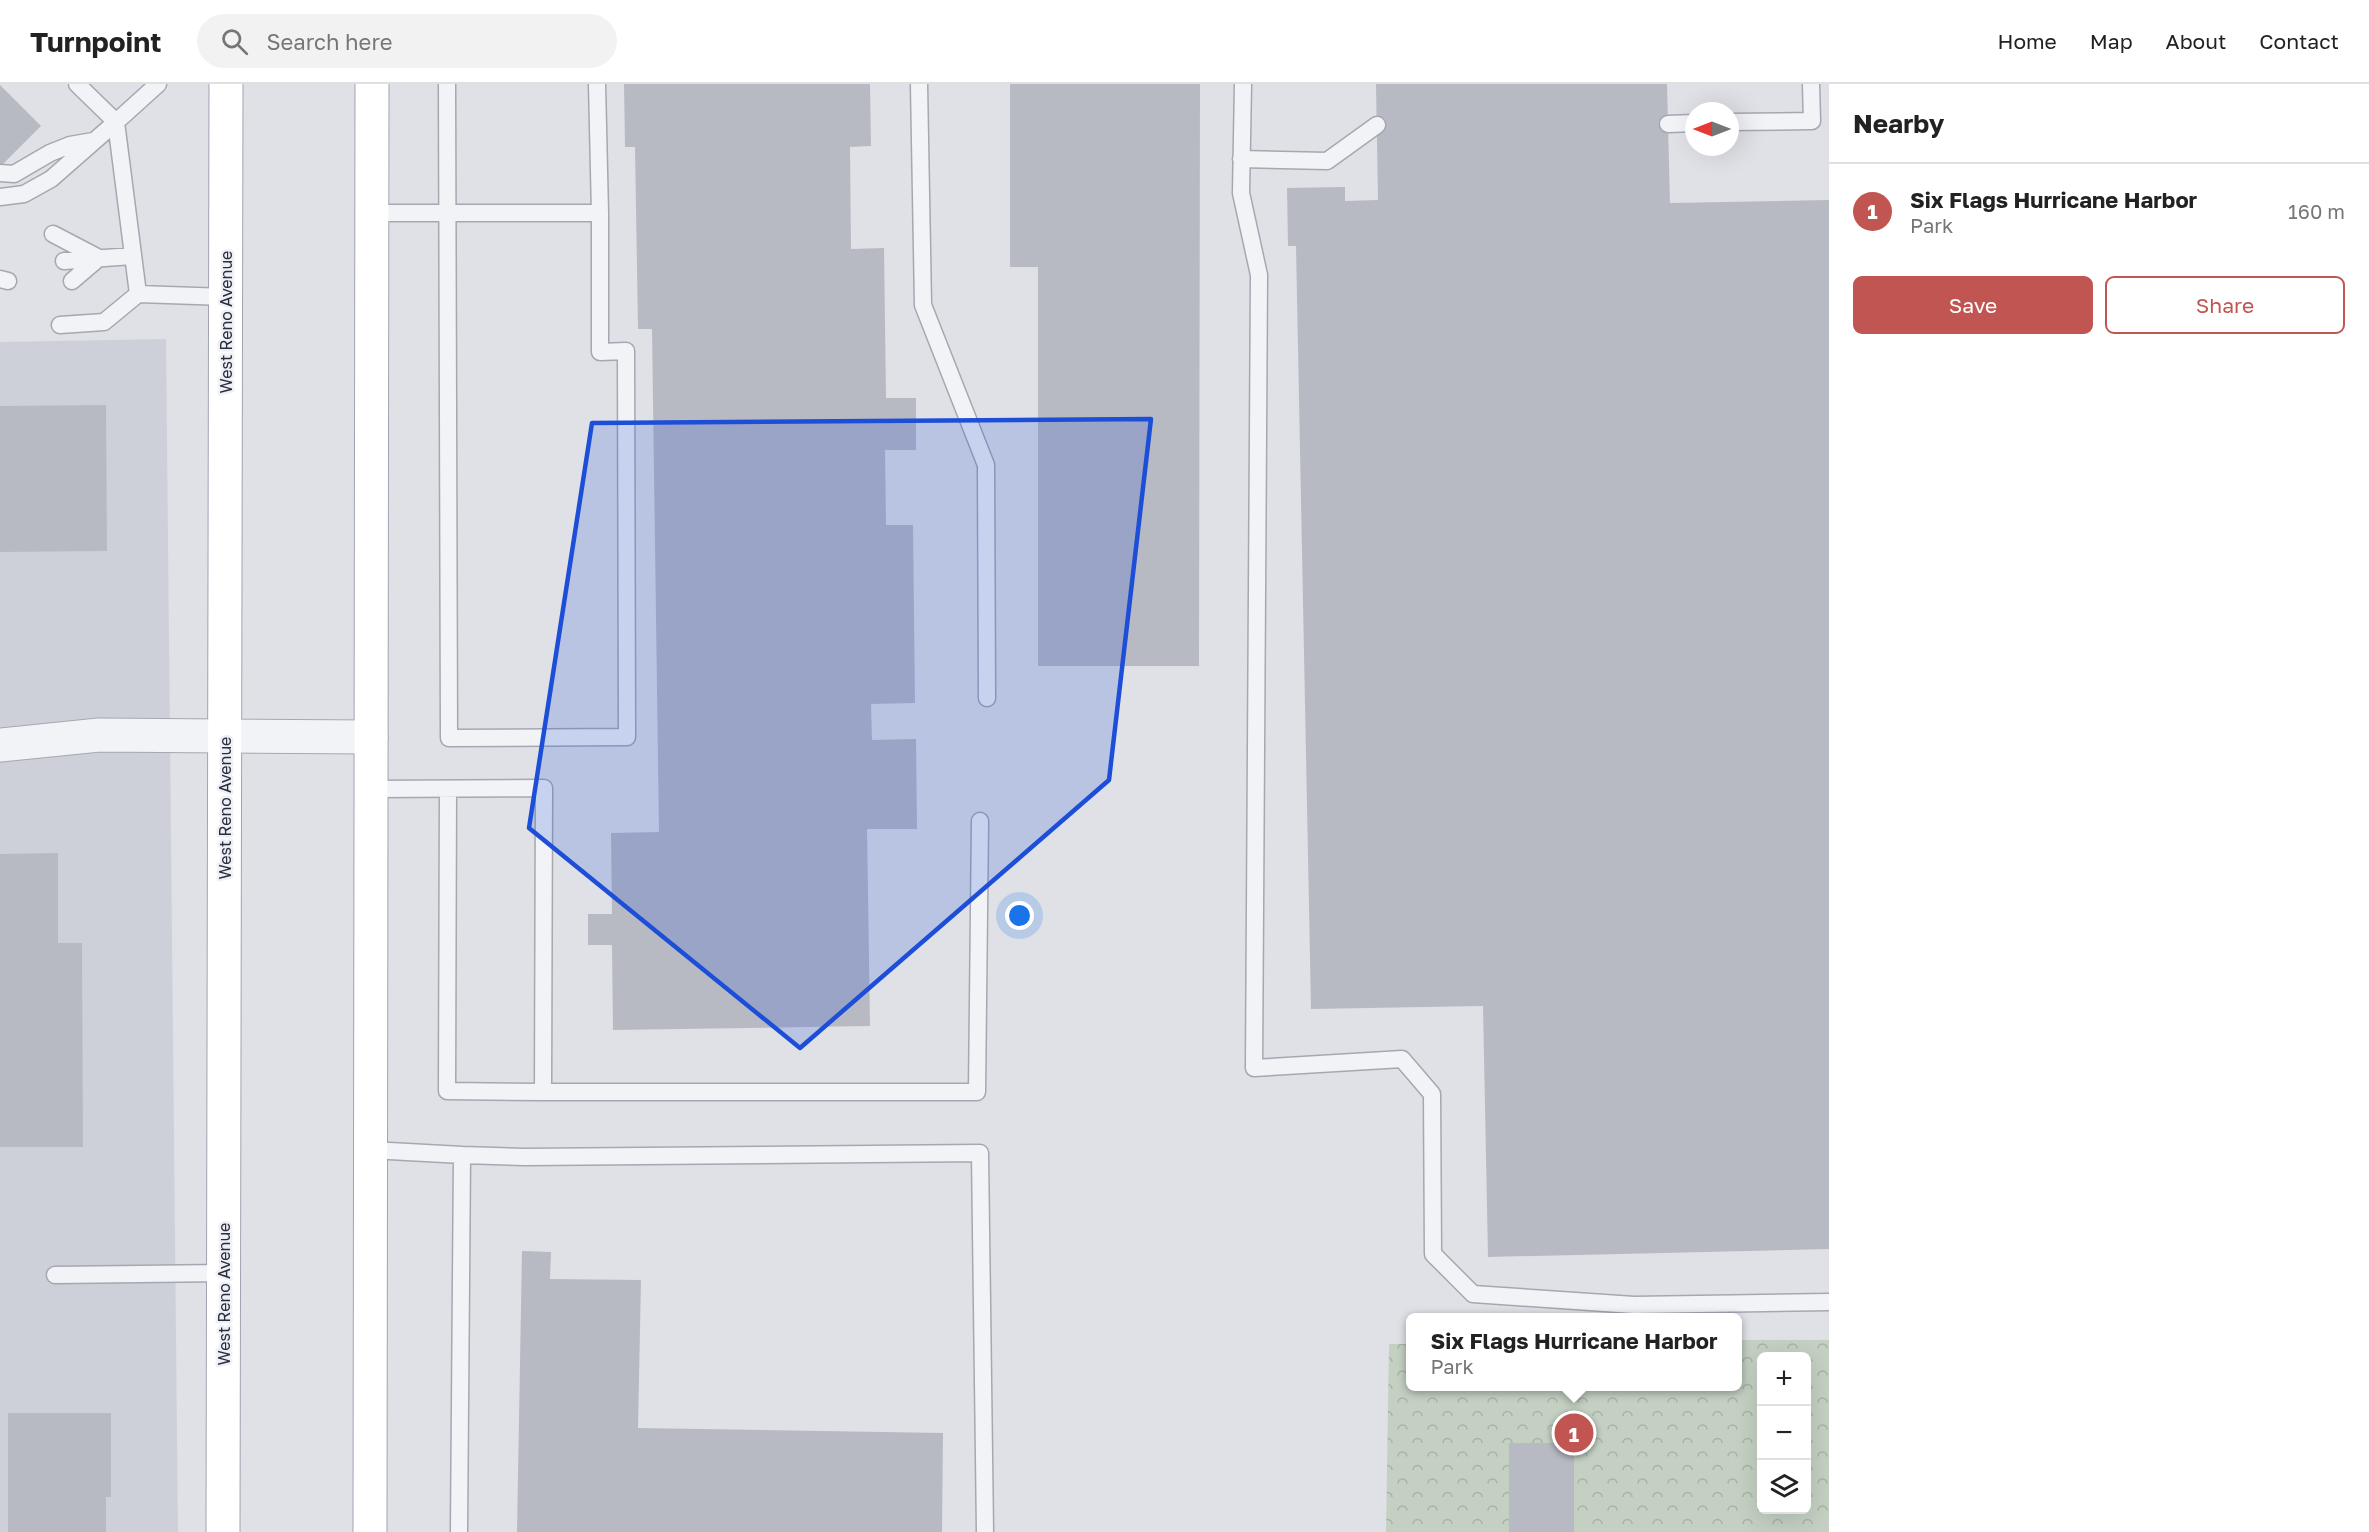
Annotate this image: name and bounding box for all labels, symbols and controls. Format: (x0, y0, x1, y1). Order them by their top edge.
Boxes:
search box (197, 14, 617, 68)
text: Turnpoint (30, 25, 161, 58)
icon: search (218, 25, 251, 58)
text: Search here (266, 28, 393, 55)
text: Home (1997, 28, 2057, 54)
text: Map (2090, 28, 2133, 54)
text: About (2166, 28, 2226, 54)
text: Contact (2259, 28, 2339, 54)
north arrow (1685, 102, 1739, 156)
text: Nearby (1853, 108, 1944, 139)
text: Six Flags Hurricane Harbor (1910, 186, 2197, 213)
text: 1 (1867, 199, 1878, 223)
text: 160 m (2288, 199, 2345, 223)
text: Park (1910, 213, 1953, 237)
street label: West Reno Avenue (216, 251, 236, 393)
button: Save (1853, 276, 2093, 334)
button: Share (2105, 276, 2345, 334)
street label: West Reno Avenue (215, 737, 235, 879)
your location (1005, 901, 1034, 930)
street label: West Reno Avenue (214, 1223, 234, 1365)
popup (1406, 1313, 1742, 1391)
text: Six Flags Hurricane Harbor (1430, 1327, 1718, 1354)
map controls (1757, 1352, 1811, 1514)
button: + (1757, 1352, 1811, 1406)
text: Park (1430, 1354, 1474, 1378)
button: − (1757, 1406, 1811, 1460)
pin: 1 (1554, 1410, 1594, 1456)
button: layers (1757, 1460, 1811, 1514)

